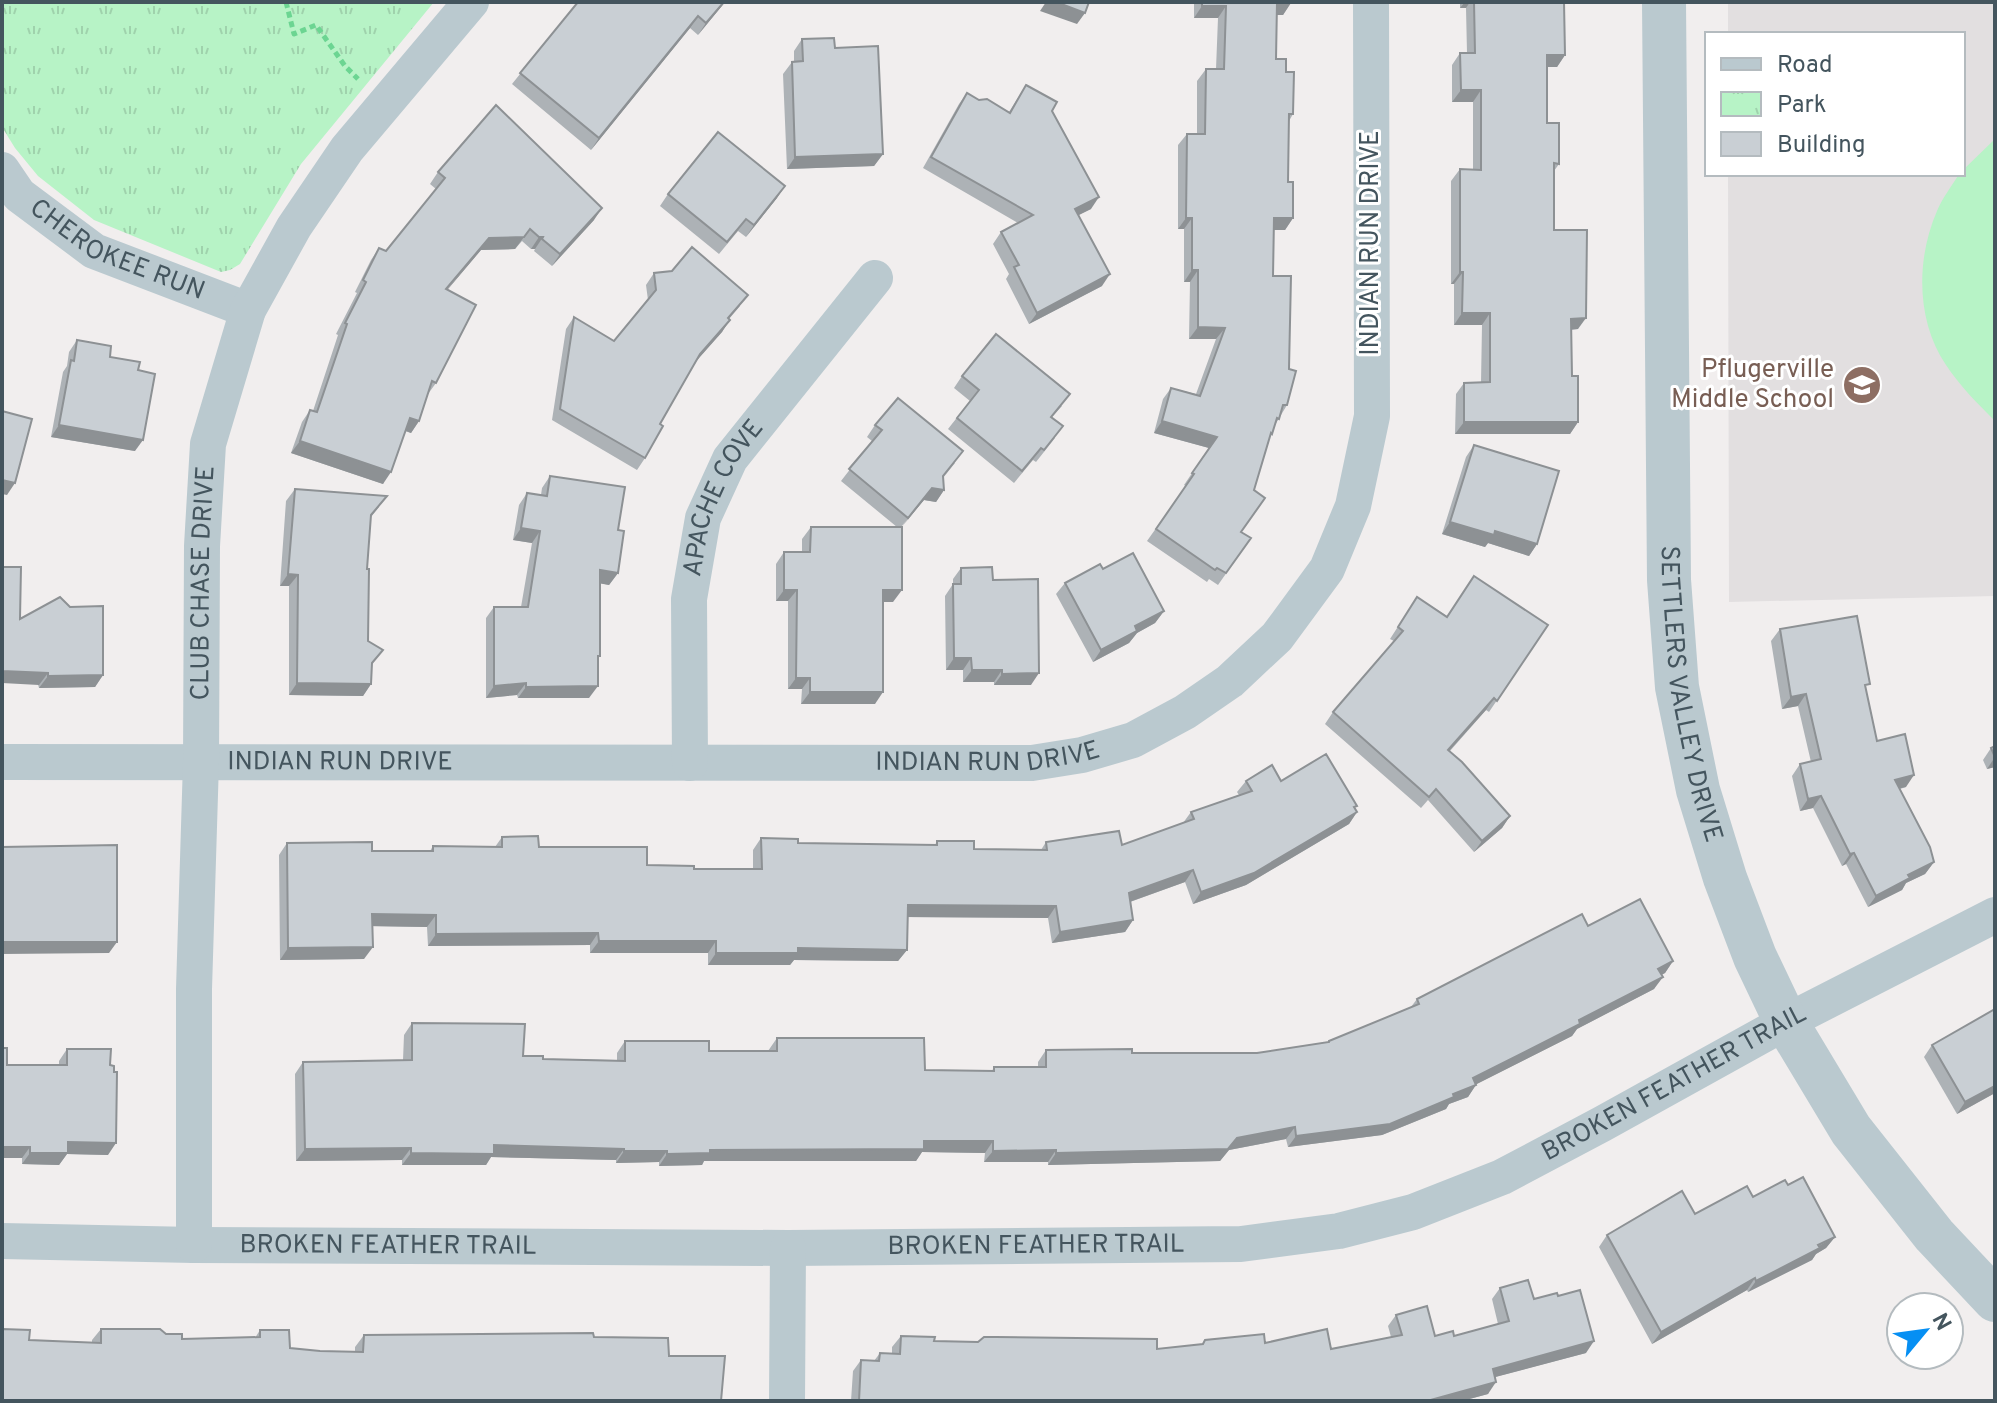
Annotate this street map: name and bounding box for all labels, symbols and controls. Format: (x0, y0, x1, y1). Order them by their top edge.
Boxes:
legend (1705, 32, 1965, 176)
text: Road (1777, 51, 1833, 81)
text: Park (1777, 91, 1827, 121)
street label: INDIAN RUN DRIVE (1355, 130, 1388, 356)
text: Building (1777, 131, 1866, 161)
street label: CHEROKEE RUN (23, 192, 209, 308)
place label: Pflugerville Middle School (1671, 354, 1834, 417)
school or university icon: Pflugerville Middle School (1841, 364, 1883, 406)
street label: APACHE COVE (677, 413, 772, 579)
street label: CLUB CHASE DRIVE (185, 465, 223, 701)
street label: SETTLERS VALLEY DRIVE (1652, 545, 1730, 847)
street label: INDIAN RUN DRIVE (875, 734, 1104, 780)
street label: INDIAN RUN DRIVE (227, 746, 453, 779)
street label: BROKEN FEATHER TRAIL (1536, 998, 1812, 1169)
street label: BROKEN FEATHER TRAIL (887, 1228, 1185, 1264)
street label: BROKEN FEATHER TRAIL (239, 1229, 536, 1263)
north arrow (1885, 1291, 1965, 1371)
text: N (1925, 1309, 1956, 1336)

